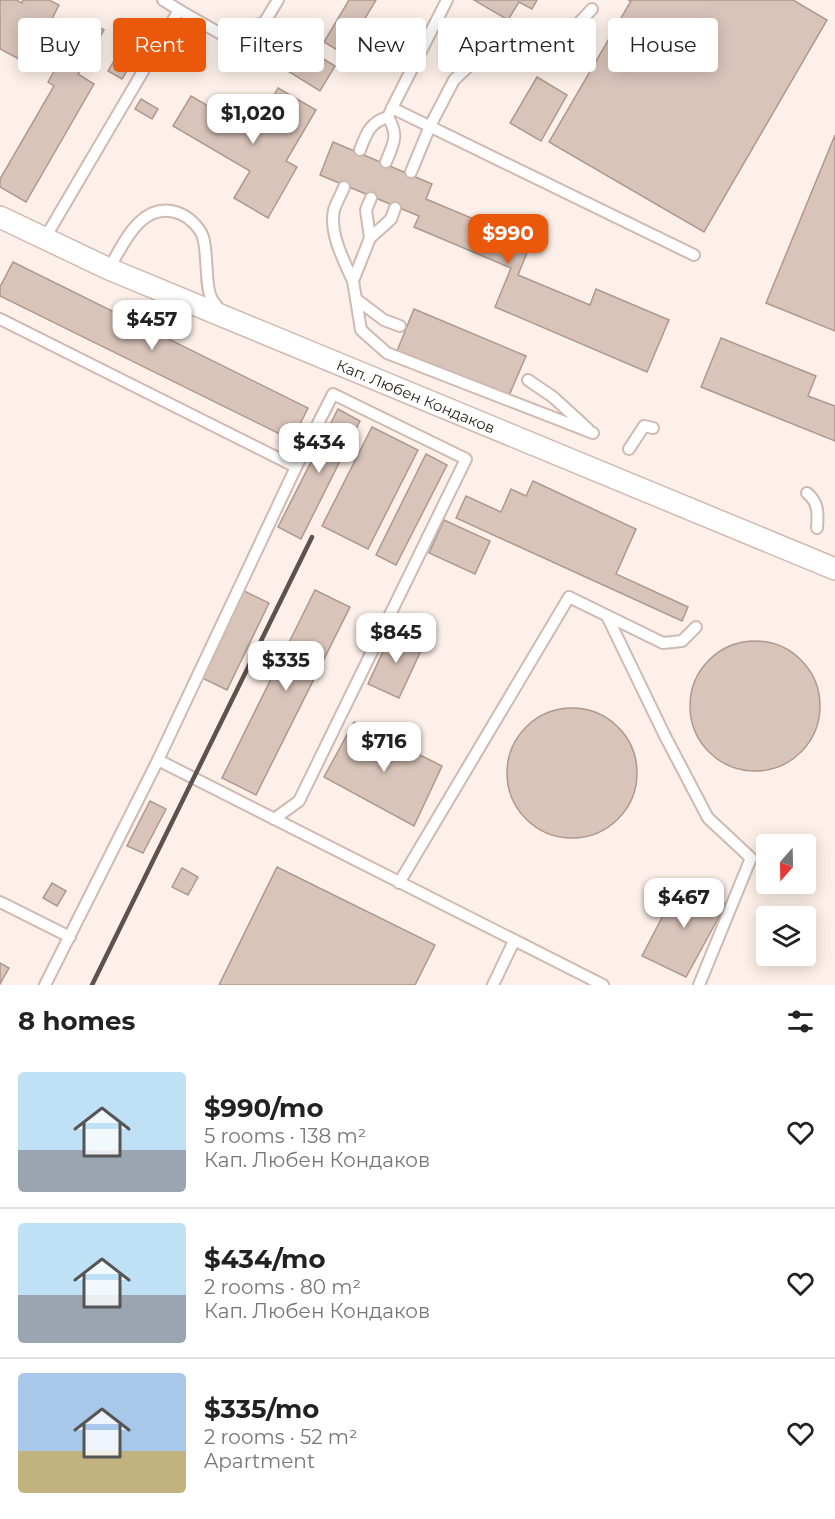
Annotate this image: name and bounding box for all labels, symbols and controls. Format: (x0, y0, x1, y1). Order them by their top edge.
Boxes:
chip: Buy (18, 18, 101, 72)
chip: Rent (113, 18, 206, 72)
chip: Filters (218, 18, 324, 72)
chip: New (336, 18, 426, 72)
chip: Apartment (438, 18, 596, 72)
chip: House (608, 18, 718, 72)
pin: $1,020 (204, 94, 302, 145)
text: $1,020 (221, 101, 285, 125)
pin: $990 (472, 214, 544, 265)
text: $990 (482, 221, 534, 245)
pin: $457 (116, 300, 188, 351)
text: $457 (127, 307, 177, 331)
street label: Кап. Любен Кондаков (334, 355, 498, 437)
pin: $434 (283, 423, 355, 474)
text: $434 (293, 430, 345, 454)
pin: $845 (360, 613, 432, 664)
text: $845 (370, 620, 422, 644)
pin: $335 (250, 641, 322, 692)
text: $335 (262, 648, 310, 672)
pin: $716 (348, 722, 420, 773)
text: $716 (361, 729, 407, 753)
north arrow (756, 834, 816, 894)
map controls (756, 834, 816, 966)
pin: $467 (648, 878, 720, 929)
text: $467 (658, 885, 710, 909)
button: layers (756, 906, 816, 966)
text: 8 homes (18, 1005, 135, 1037)
icon: filters (784, 1005, 817, 1038)
text: $990/mo (204, 1092, 324, 1124)
icon: home (66, 1096, 138, 1168)
icon: heart (784, 1116, 817, 1149)
text: 5 rooms · 138 m² (204, 1124, 366, 1148)
text: Кап. Любен Кондаков (204, 1148, 430, 1172)
text: $434/mo (204, 1243, 325, 1275)
icon: home (66, 1247, 138, 1319)
icon: heart (784, 1267, 817, 1300)
text: 2 rooms · 80 m² (204, 1275, 361, 1299)
text: Кап. Любен Кондаков (204, 1299, 430, 1323)
text: $335/mo (204, 1393, 319, 1425)
icon: home (66, 1397, 138, 1469)
icon: heart (784, 1417, 817, 1450)
text: 2 rooms · 52 m² (204, 1425, 358, 1449)
text: Apartment (204, 1449, 315, 1473)

